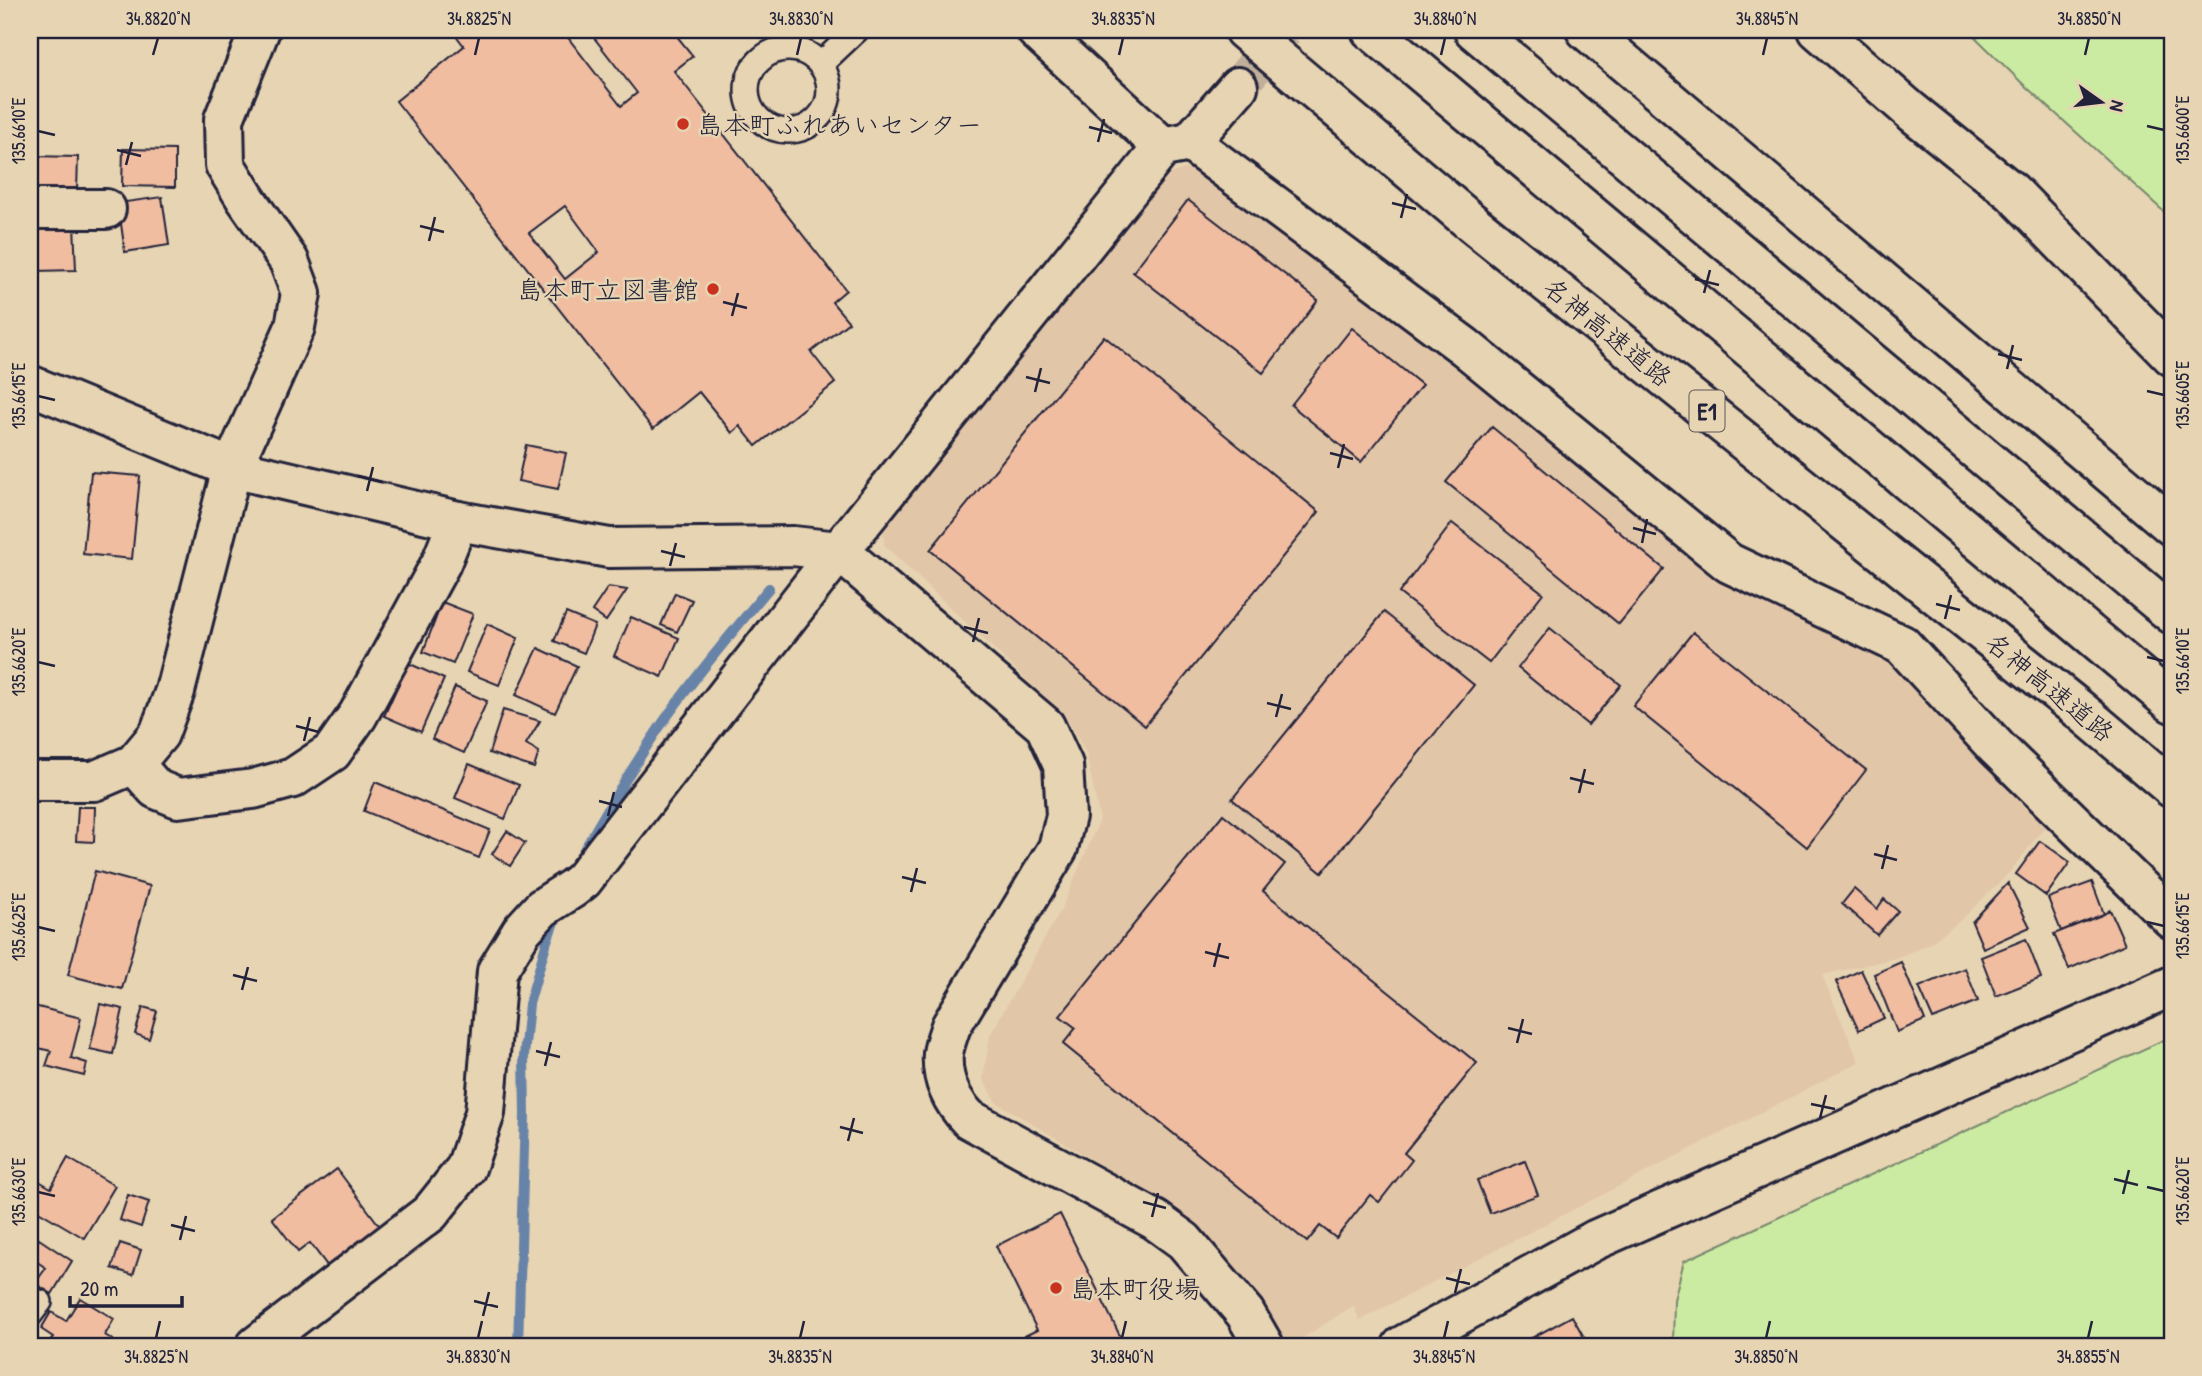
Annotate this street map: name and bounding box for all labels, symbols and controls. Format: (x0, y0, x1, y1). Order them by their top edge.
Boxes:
text: 34.8820°N (126, 6, 190, 31)
text: 34.8825°N (447, 6, 511, 31)
text: 34.8830°N (769, 6, 833, 31)
text: 34.8835°N (1091, 6, 1155, 31)
text: 34.8840°N (1414, 6, 1476, 31)
text: 34.8845°N (1736, 6, 1798, 31)
text: 34.8850°N (2057, 6, 2121, 31)
north arrow (2066, 66, 2136, 136)
text: 135.6600°E (2170, 96, 2195, 164)
text: 135.6610°E (6, 97, 31, 165)
text: N (2104, 98, 2131, 114)
place label: 島本町ふれあいセンター (697, 107, 982, 142)
marker: 島本町ふれあいセンター (675, 116, 691, 132)
street label: 名神高速道路 (1536, 269, 1680, 395)
place label: 島本町立図書館 (517, 272, 699, 307)
marker: 島本町立図書館 (705, 281, 721, 297)
text: 135.6605°E (2170, 361, 2195, 429)
text: 135.6615°E (6, 363, 31, 429)
road number: E1 (1690, 390, 1724, 432)
street label: 名神高速道路 (1978, 624, 2122, 750)
text: 135.6620°E (6, 627, 31, 697)
text: 135.6610°E (2170, 627, 2195, 695)
text: 135.6625°E (6, 893, 31, 961)
text: 135.6615°E (2170, 893, 2195, 959)
text: 135.6620°E (2170, 1156, 2195, 1226)
text: 135.6630°E (6, 1158, 31, 1226)
scale bar (70, 1264, 182, 1308)
place label: 島本町役場 (1070, 1271, 1200, 1306)
text: 20 m (80, 1274, 118, 1303)
marker: 島本町役場 (1048, 1280, 1064, 1296)
text: 34.8825°N (124, 1344, 188, 1369)
text: 34.8830°N (446, 1344, 510, 1369)
text: 34.8835°N (768, 1344, 832, 1369)
text: 34.8840°N (1091, 1344, 1153, 1369)
text: 34.8845°N (1413, 1344, 1475, 1369)
text: 34.8850°N (1734, 1344, 1798, 1369)
text: 34.8855°N (2056, 1344, 2120, 1369)

